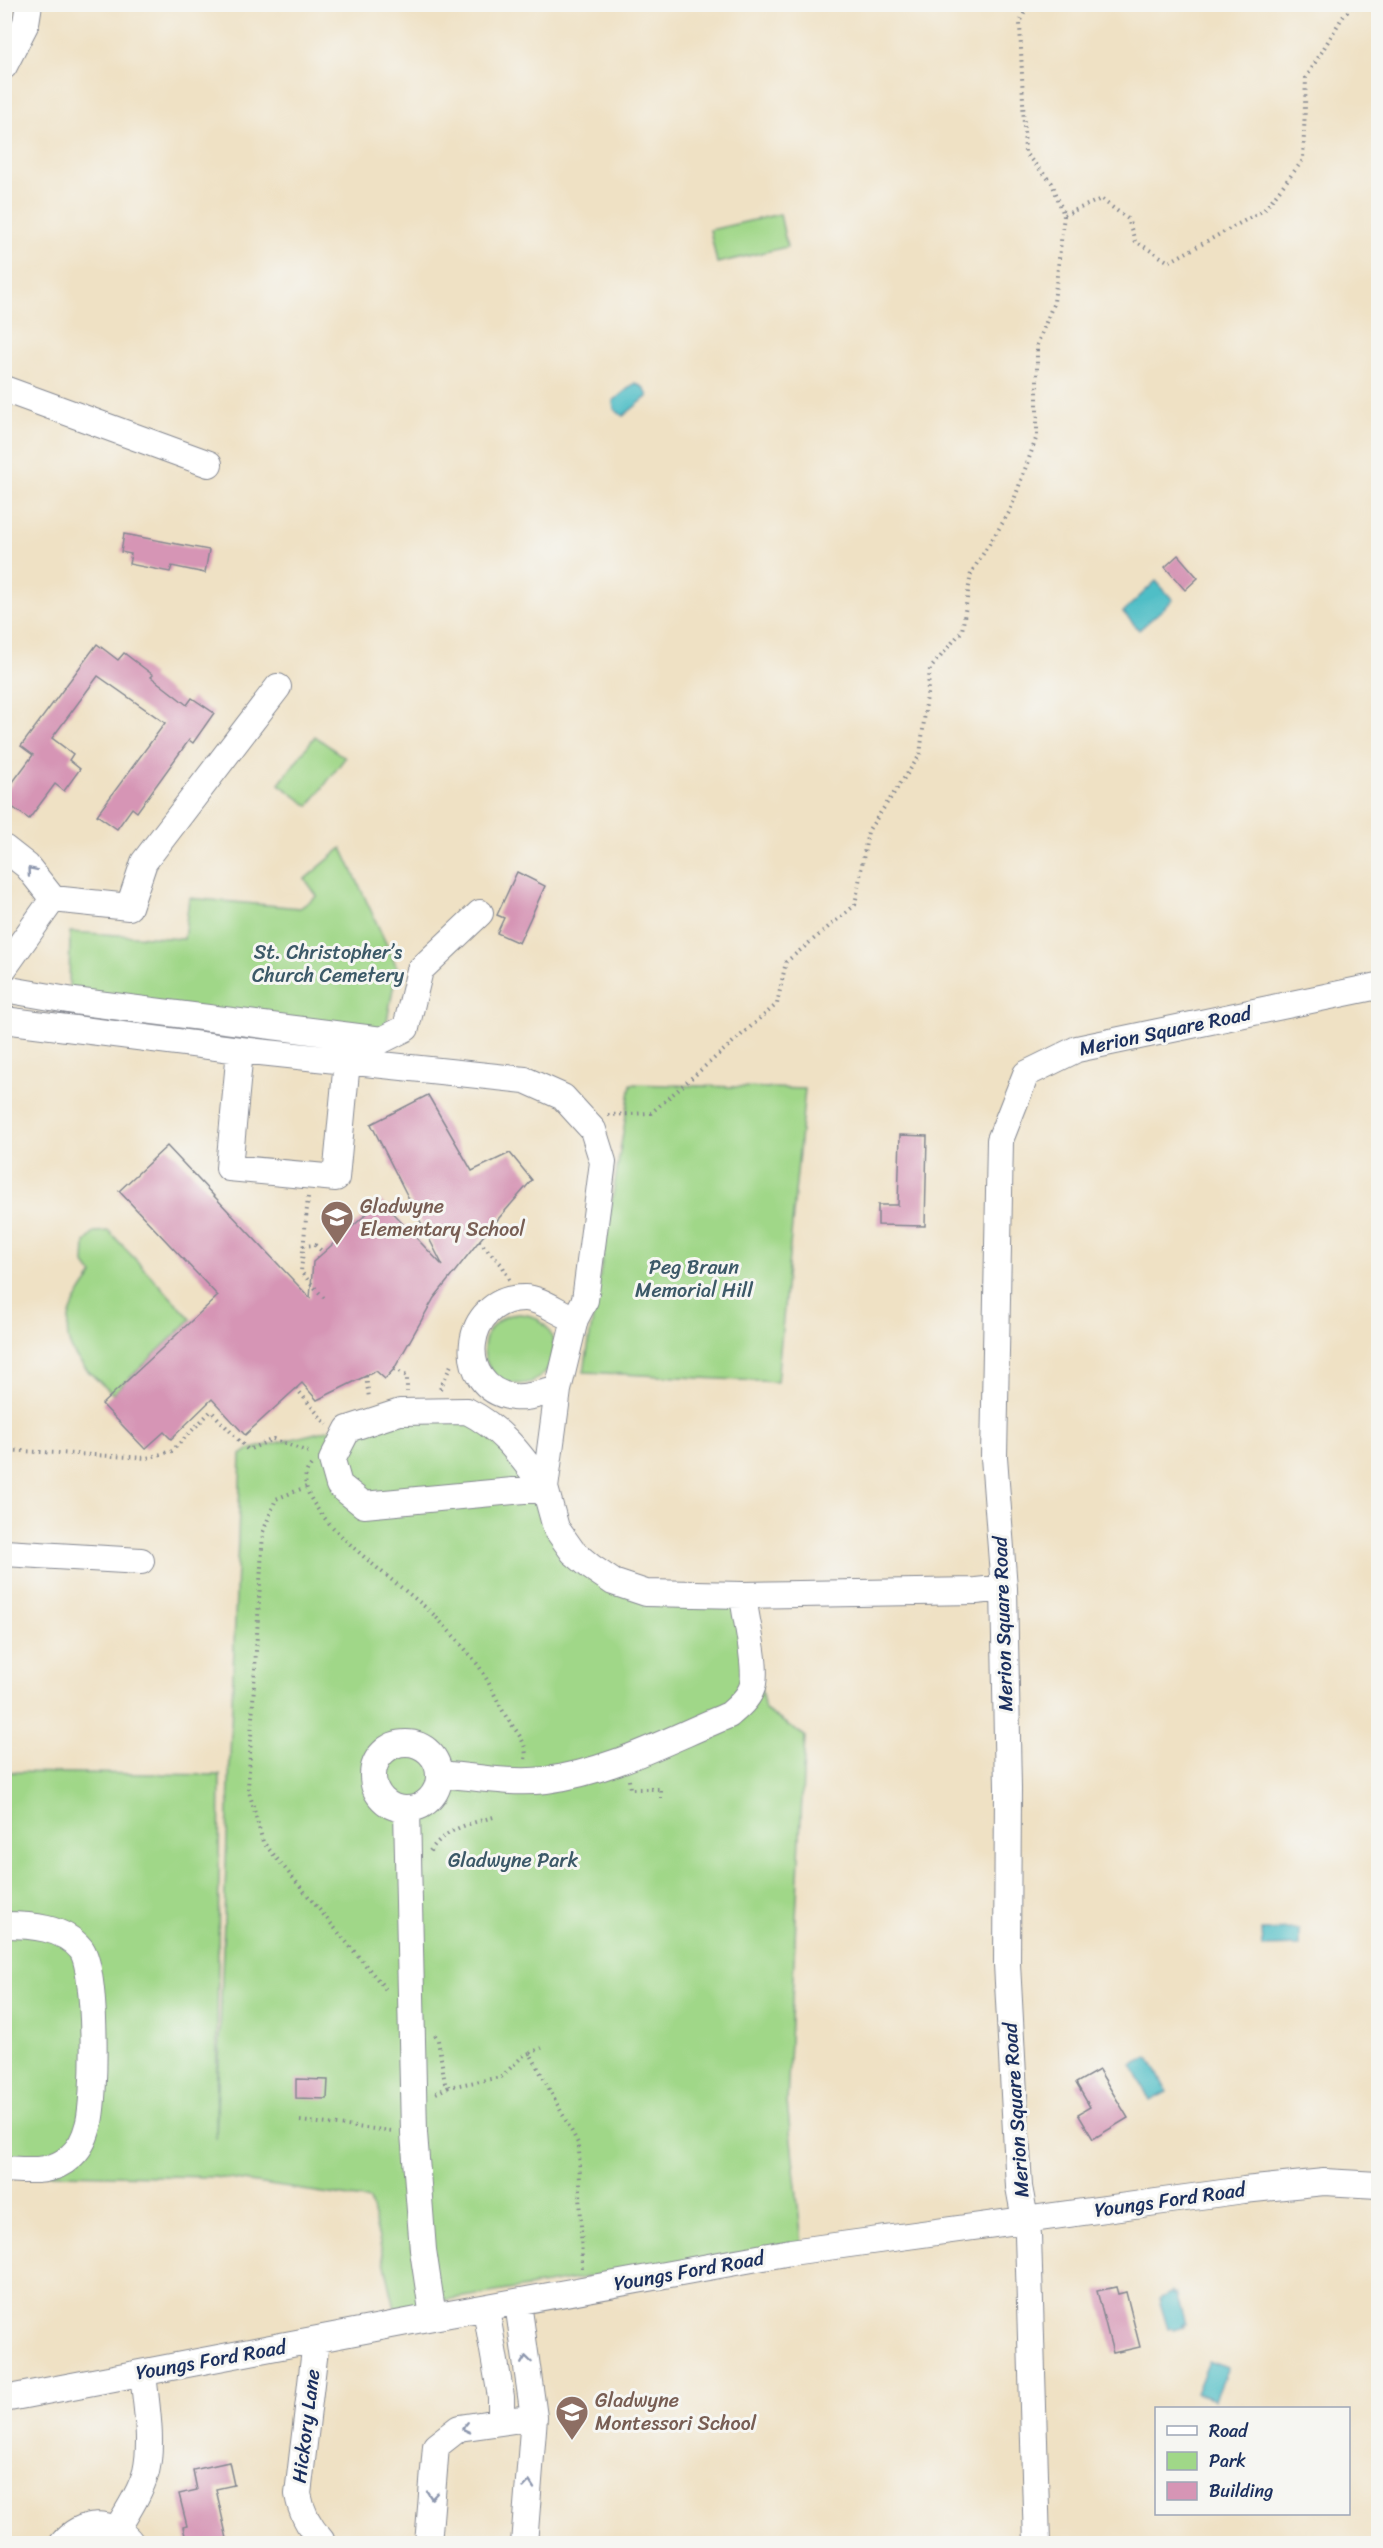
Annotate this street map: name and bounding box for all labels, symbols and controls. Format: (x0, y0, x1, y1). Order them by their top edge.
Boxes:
one-way arrow (27, 867, 38, 878)
park label: St. Christopher’s Church Cemetery (252, 935, 405, 993)
street label: Merion Square Road (1076, 995, 1256, 1066)
place label: Gladwyne Elementary School (360, 1189, 525, 1247)
school or university icon: Gladwyne Elementary School (319, 1199, 355, 1246)
park label: Peg Braun Memorial Hill (635, 1250, 754, 1308)
street label: Merion Square Road (982, 1534, 1024, 1712)
park label: Gladwyne Park (448, 1843, 578, 1878)
street label: Merion Square Road (992, 2020, 1040, 2199)
street label: Youngs Ford Road (1092, 2172, 1249, 2228)
street label: Youngs Ford Road (611, 2240, 768, 2301)
street label: Youngs Ford Road (133, 2329, 290, 2390)
one-way arrow (521, 2355, 533, 2364)
street label: Hickory Lane (282, 2367, 330, 2485)
place label: Gladwyne Montessori School (595, 2383, 758, 2441)
school or university icon: Gladwyne Montessori School (554, 2394, 590, 2441)
legend (1155, 2407, 1350, 2515)
text: Road (1209, 2415, 1249, 2447)
one-way arrow (461, 2420, 471, 2433)
text: Park (1209, 2445, 1246, 2477)
text: Building (1209, 2475, 1273, 2507)
one-way arrow (522, 2481, 535, 2490)
one-way arrow (426, 2490, 439, 2499)

